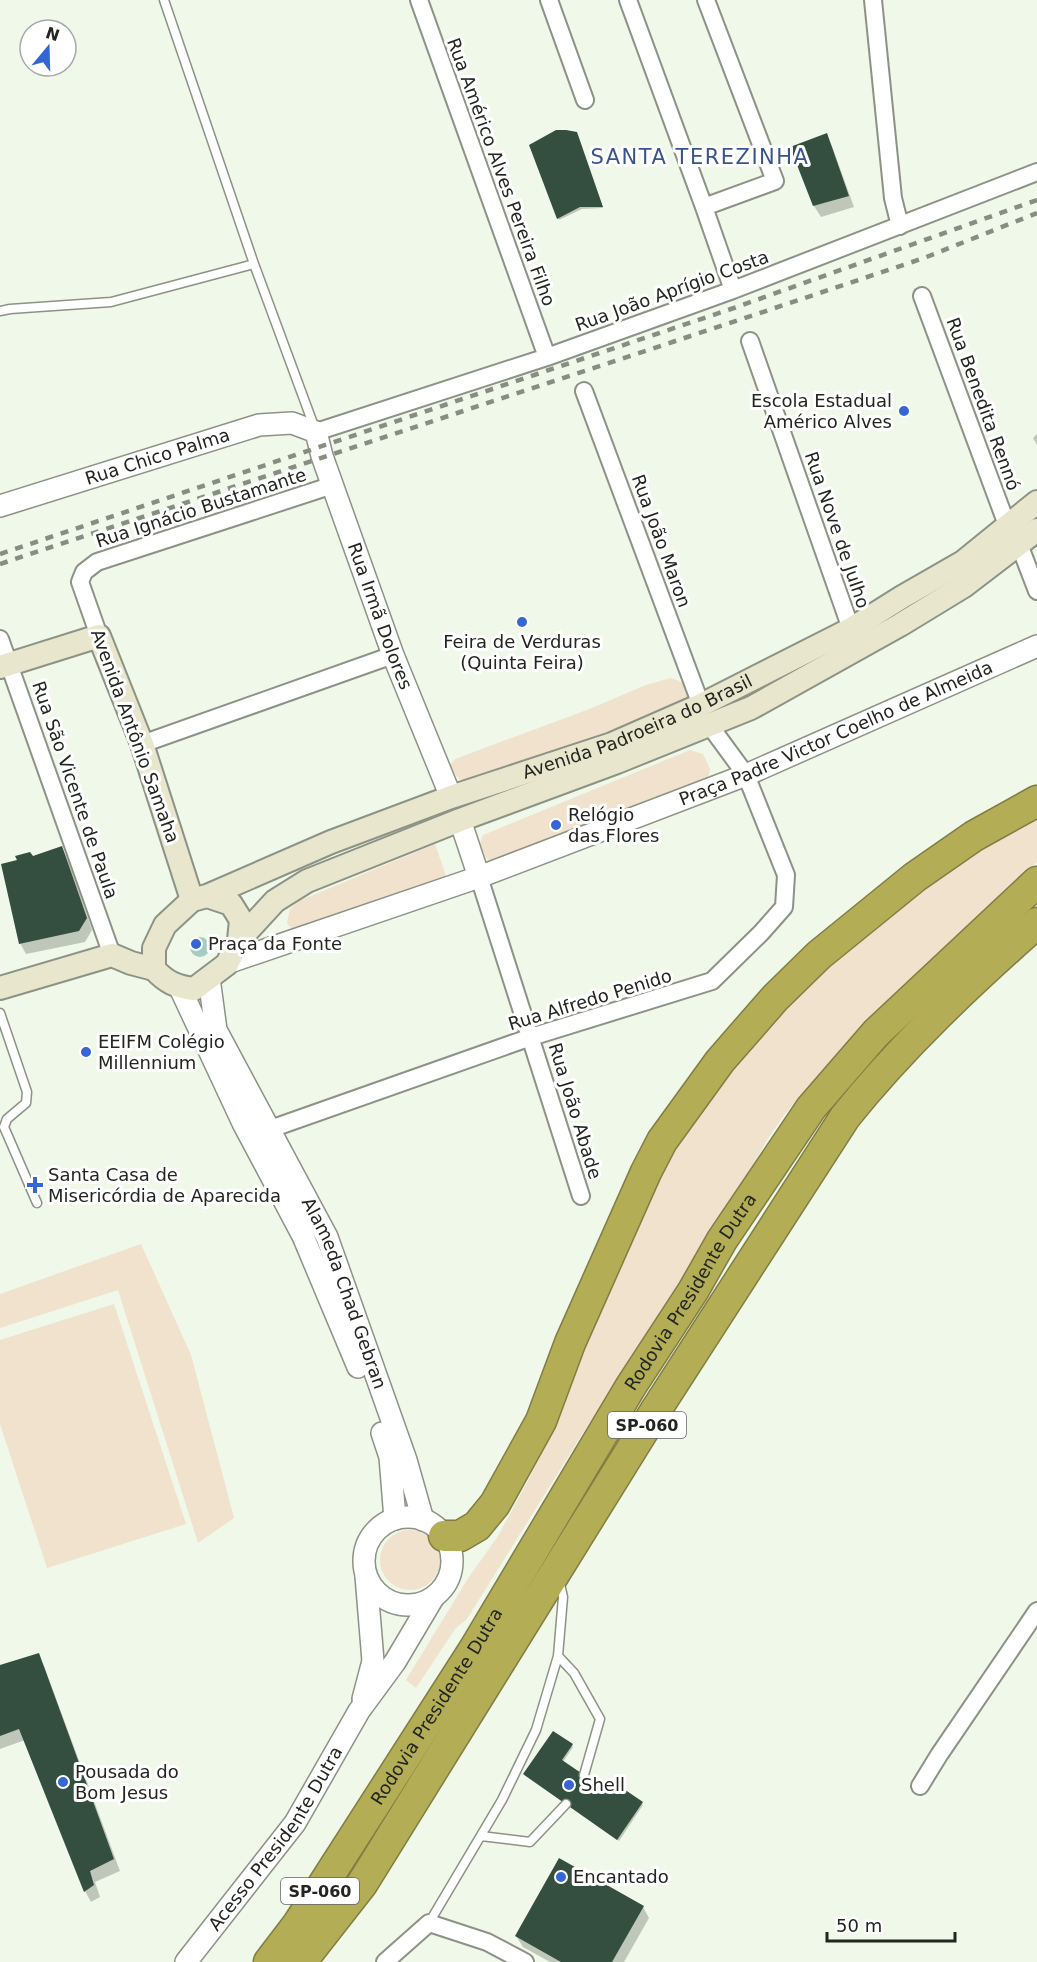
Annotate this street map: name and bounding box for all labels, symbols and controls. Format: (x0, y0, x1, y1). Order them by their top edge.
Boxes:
north arrow (18, 18, 78, 78)
text: N (43, 23, 62, 45)
street label: Rua Américo Alves Pereira Filho (443, 35, 560, 309)
district label: SANTA TEREZINHA (591, 145, 809, 169)
street label: Rua João Aprígio Costa (572, 246, 771, 335)
street label: Rua Benedita Rennó (942, 314, 1025, 493)
place label: Escola Estadual Américo Alves (751, 390, 892, 432)
marker: Escola Estadual Américo Alves (897, 404, 911, 418)
street label: Rua Chico Palma (83, 424, 232, 489)
street label: Rua Nove de Julho (801, 449, 874, 611)
street label: Rua Ignácio Bustamante (93, 464, 309, 552)
street label: Rua João Maron (628, 471, 695, 610)
street label: Rua Irmã Dolores (344, 540, 417, 692)
marker: Feira de Verduras (Quinta Feira) (515, 615, 529, 629)
street label: Avenida Antônio Samaha (87, 626, 184, 846)
place label: Feira de Verduras (Quinta Feira) (443, 631, 601, 673)
street label: Praça Padre Victor Coelho de Almeida (676, 656, 996, 810)
street label: Avenida Padroeira do Brasil (520, 670, 756, 783)
street label: Rua São Vicente de Paula (28, 678, 123, 901)
place label: Relógio das Flores (568, 804, 659, 846)
marker: Relógio das Flores (549, 818, 563, 832)
place label: Praça da Fonte (208, 933, 342, 954)
marker: Praça da Fonte (189, 937, 203, 951)
street label: Rua Alfredo Penido (506, 965, 674, 1034)
place label: EEIFM Colégio Millennium (98, 1031, 225, 1073)
street label: Rua João Abade (545, 1040, 606, 1181)
marker: EEIFM Colégio Millennium (79, 1045, 93, 1059)
place label: Santa Casa de Misericórdia de Aparecida (48, 1164, 281, 1206)
marker: Santa Casa de Misericórdia de Aparecida (26, 1176, 44, 1194)
street label: Rodovia Presidente Dutra (620, 1189, 760, 1394)
street label: Alameda Chad Gebran (298, 1194, 391, 1392)
road number: SP-060 (608, 1412, 686, 1438)
street label: Rodovia Presidente Dutra (366, 1604, 507, 1809)
street label: Acesso Presidente Dutra (204, 1742, 347, 1934)
place label: Pousada do Bom Jesus (75, 1761, 179, 1803)
place label: Shell (581, 1774, 625, 1795)
marker: Pousada do Bom Jesus (56, 1775, 70, 1789)
marker: Shell (562, 1778, 576, 1792)
place label: Encantado (573, 1866, 669, 1887)
marker: Encantado (554, 1870, 568, 1884)
road number: SP-060 (281, 1878, 359, 1904)
scale bar (827, 1905, 954, 1943)
text: 50 m (836, 1915, 882, 1936)

